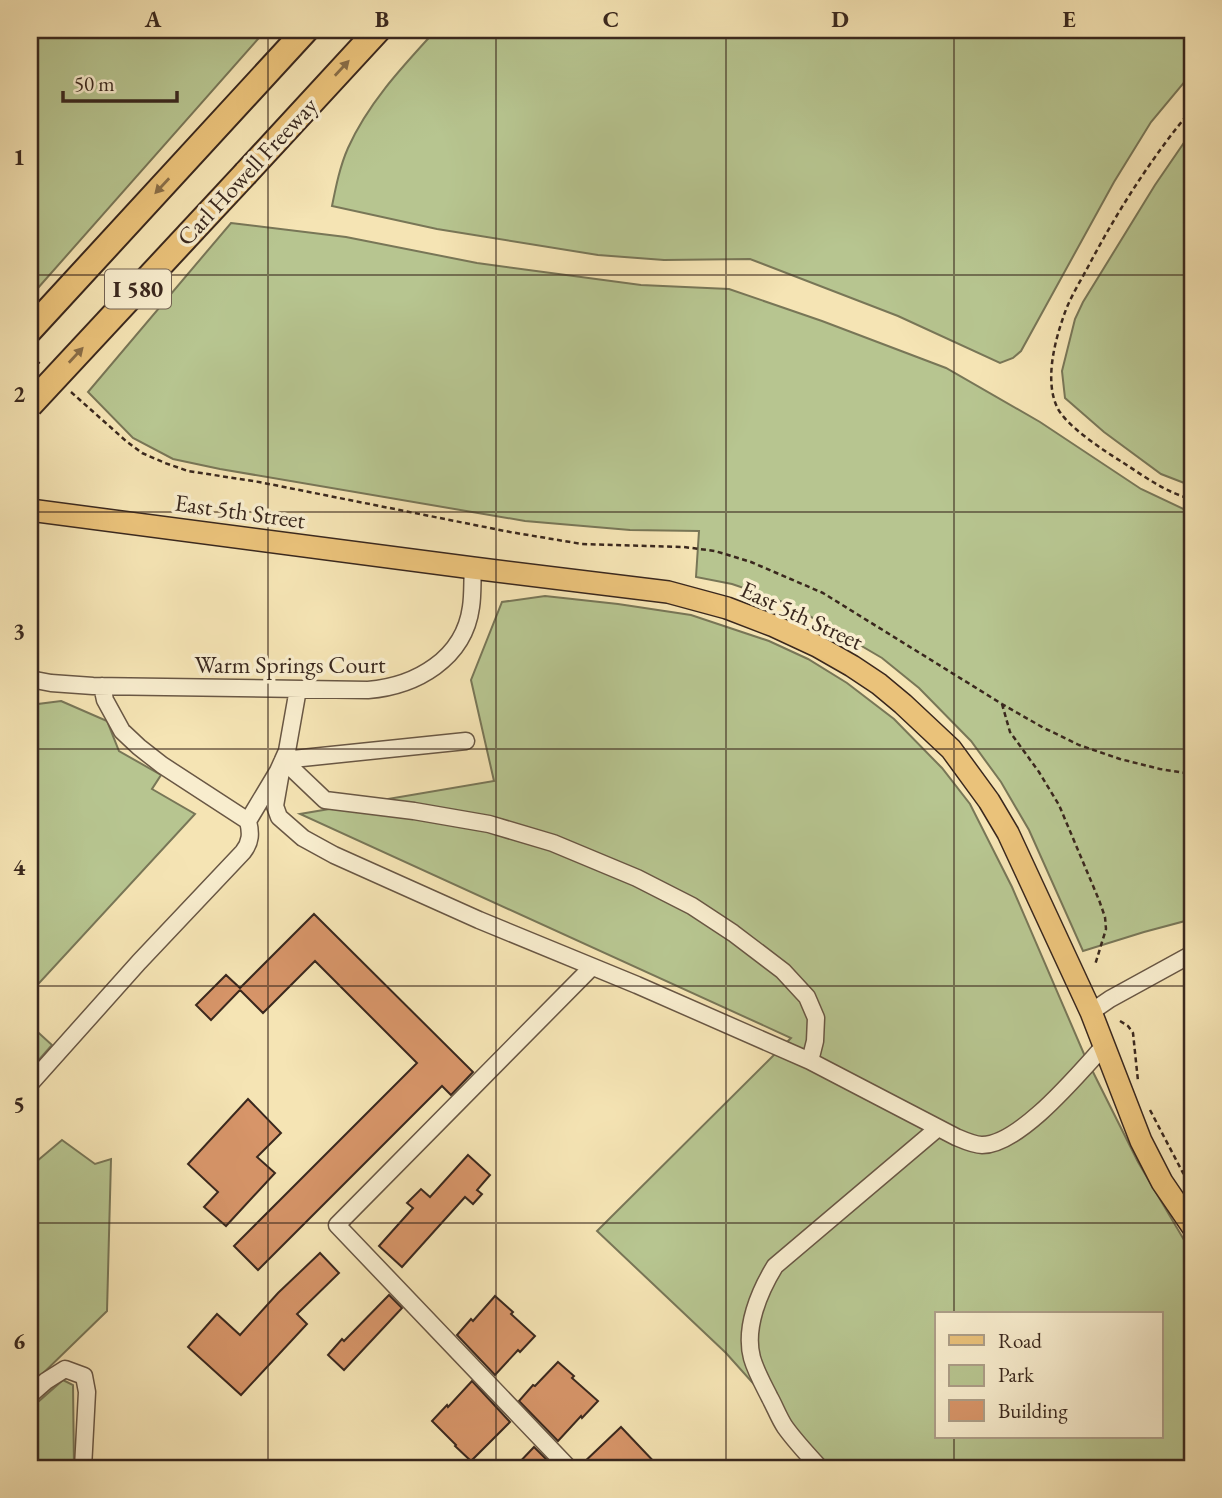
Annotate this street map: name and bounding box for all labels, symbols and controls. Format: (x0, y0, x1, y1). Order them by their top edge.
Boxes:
text: A (144, 4, 162, 34)
text: B (375, 4, 389, 34)
text: C (603, 4, 619, 34)
text: D (831, 4, 849, 34)
text: E (1062, 4, 1076, 34)
scale bar (63, 60, 177, 104)
one-way arrow (334, 60, 351, 77)
text: 50 m (74, 70, 115, 97)
street label: Carl Howell Freeway (170, 90, 324, 252)
text: 1 (13, 142, 25, 172)
one-way arrow (154, 177, 170, 194)
road number: I 580 (105, 270, 171, 308)
one-way arrow (68, 347, 84, 364)
text: 2 (13, 379, 25, 409)
street label: East 5th Street (173, 486, 308, 536)
street label: East 5th Street (736, 573, 869, 657)
text: 3 (13, 616, 25, 646)
street label: Warm Springs Court (195, 649, 386, 680)
text: 4 (13, 852, 26, 882)
text: 5 (13, 1089, 25, 1119)
legend (935, 1312, 1162, 1438)
text: 6 (13, 1326, 25, 1356)
text: Road (998, 1327, 1042, 1354)
text: Park (998, 1361, 1035, 1388)
text: Building (998, 1397, 1068, 1424)

